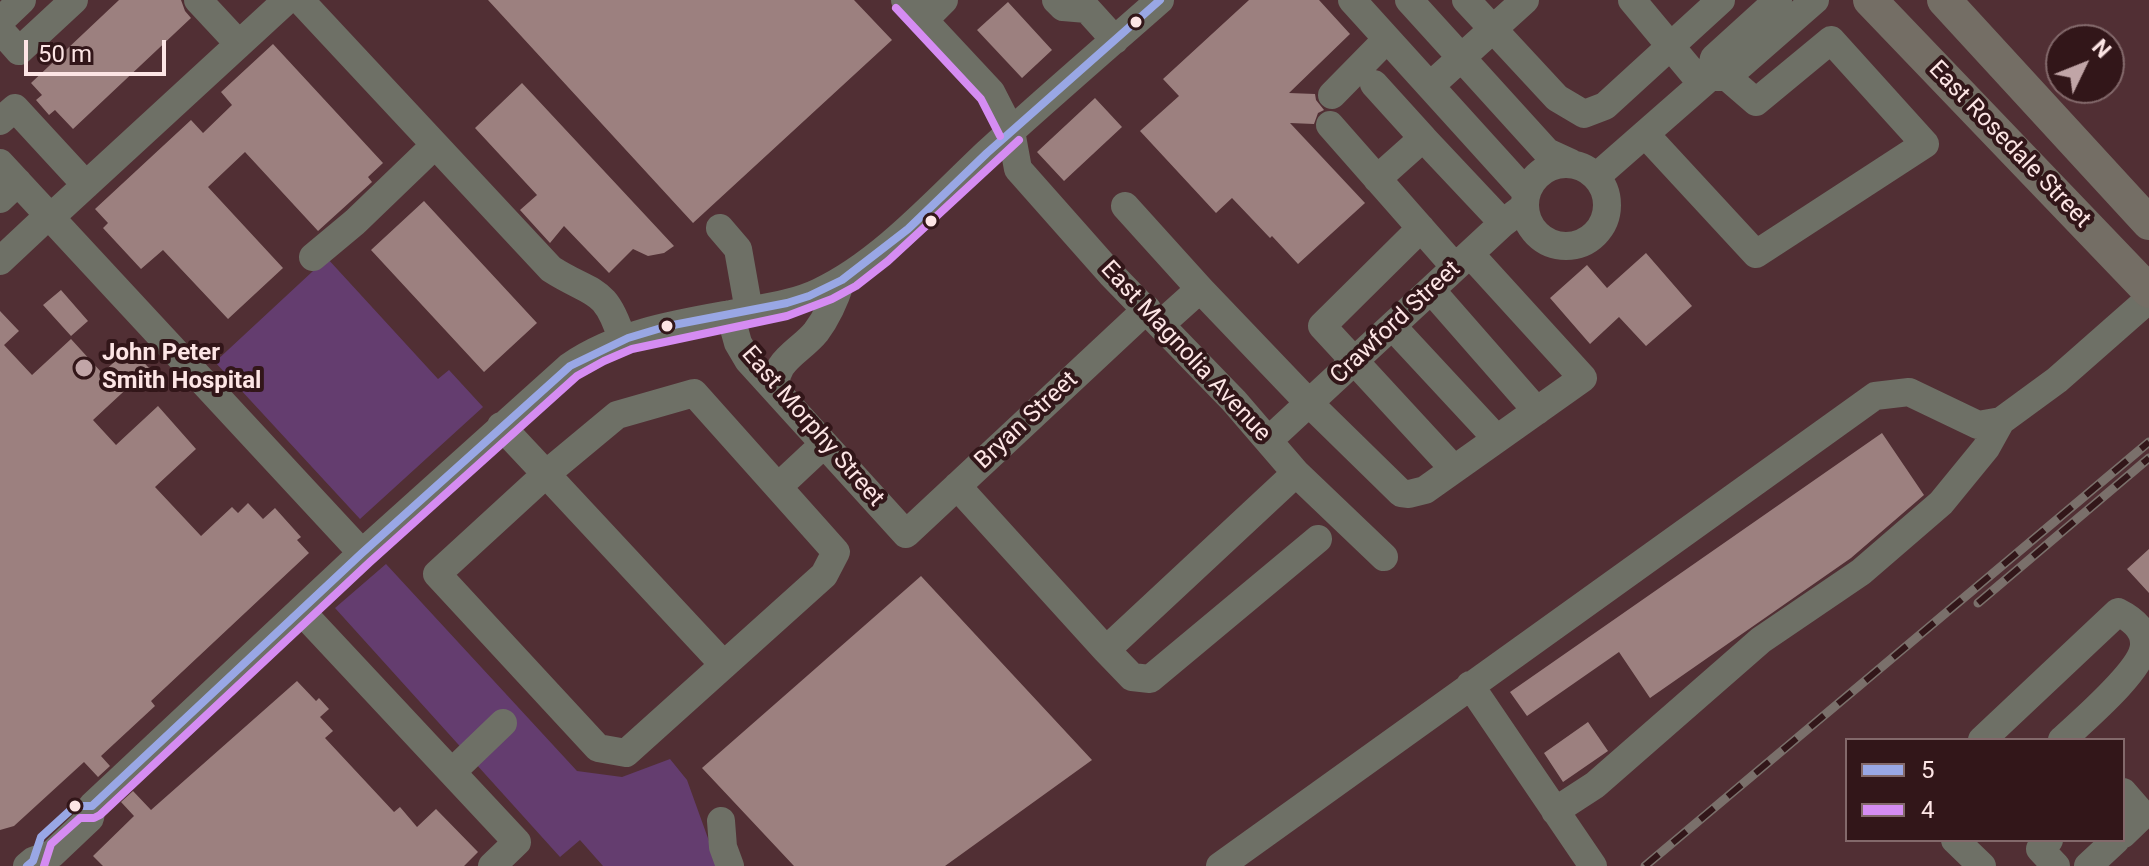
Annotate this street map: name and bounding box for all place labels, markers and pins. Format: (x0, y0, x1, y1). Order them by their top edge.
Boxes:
unlabelled marker (1128, 14, 1144, 30)
unlabelled marker (923, 213, 939, 229)
unlabelled marker (659, 318, 675, 334)
place label: John Peter Smith Hospital (102, 340, 261, 396)
marker: John Peter Smith Hospital (73, 357, 95, 379)
unlabelled marker (67, 798, 83, 814)

